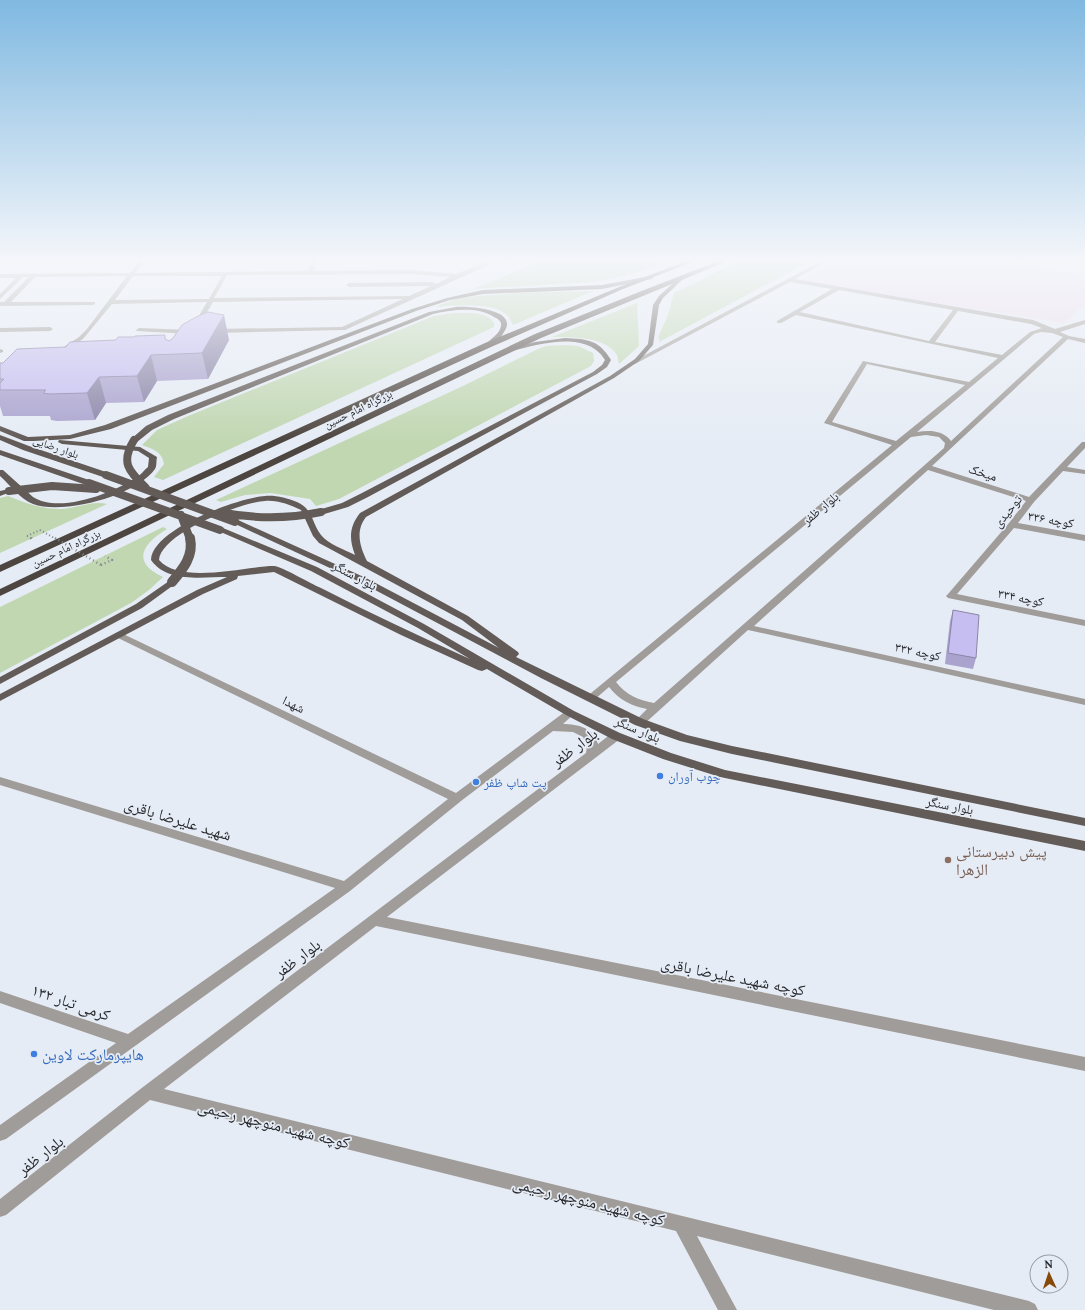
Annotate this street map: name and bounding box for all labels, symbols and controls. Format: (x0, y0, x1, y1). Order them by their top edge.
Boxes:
street label: بزرگراه امام حسین (322, 386, 394, 432)
street label: بلوار رضایی (31, 433, 81, 461)
street label: میخک (966, 460, 999, 485)
street label: بلوار ظفر (798, 488, 842, 529)
street label: توحیدی (989, 491, 1026, 531)
street label: کوچه ۳۳۶ (1027, 507, 1076, 532)
street label: بزرگراه امام حسین (29, 526, 103, 570)
street label: بلوار سنگر (329, 556, 380, 594)
street label: کوچه ۳۳۴ (996, 585, 1046, 610)
street label: کوچه ۳۳۲ (893, 638, 943, 665)
street label: شهدا (280, 692, 308, 717)
street label: بلوار سنگر (611, 712, 663, 747)
street label: بلوار ظفر (546, 723, 601, 772)
place label: چوب آوران (668, 768, 721, 785)
marker: چوب آوران (655, 771, 665, 781)
place label: پت شاپ ظفر (483, 774, 547, 791)
marker: پت شاپ ظفر (471, 777, 481, 787)
street label: بلوار سنگر (924, 792, 975, 818)
street label: شهید علیرضا باقری (122, 793, 234, 846)
place label: پیش دبیرستانی الزهرا (956, 841, 1047, 879)
marker: پیش دبیرستانی الزهرا (943, 855, 953, 865)
street label: بلوار ظفر (269, 934, 324, 983)
street label: کوچه شهید علیرضا باقری (659, 952, 807, 1001)
street label: کرمی تبار ۱۳۲ (29, 979, 113, 1026)
place label: هایپرمارکت لاوین (42, 1044, 144, 1065)
marker: هایپرمارکت لاوین (29, 1049, 39, 1059)
street label: کوچه شهید منوچهر رحیمی (196, 1095, 352, 1154)
street label: بلوار ظفر (12, 1131, 67, 1180)
street label: کوچه شهید منوچهر رحیمی (511, 1172, 667, 1231)
north arrow (1029, 1254, 1069, 1294)
text: N (1044, 1257, 1054, 1271)

